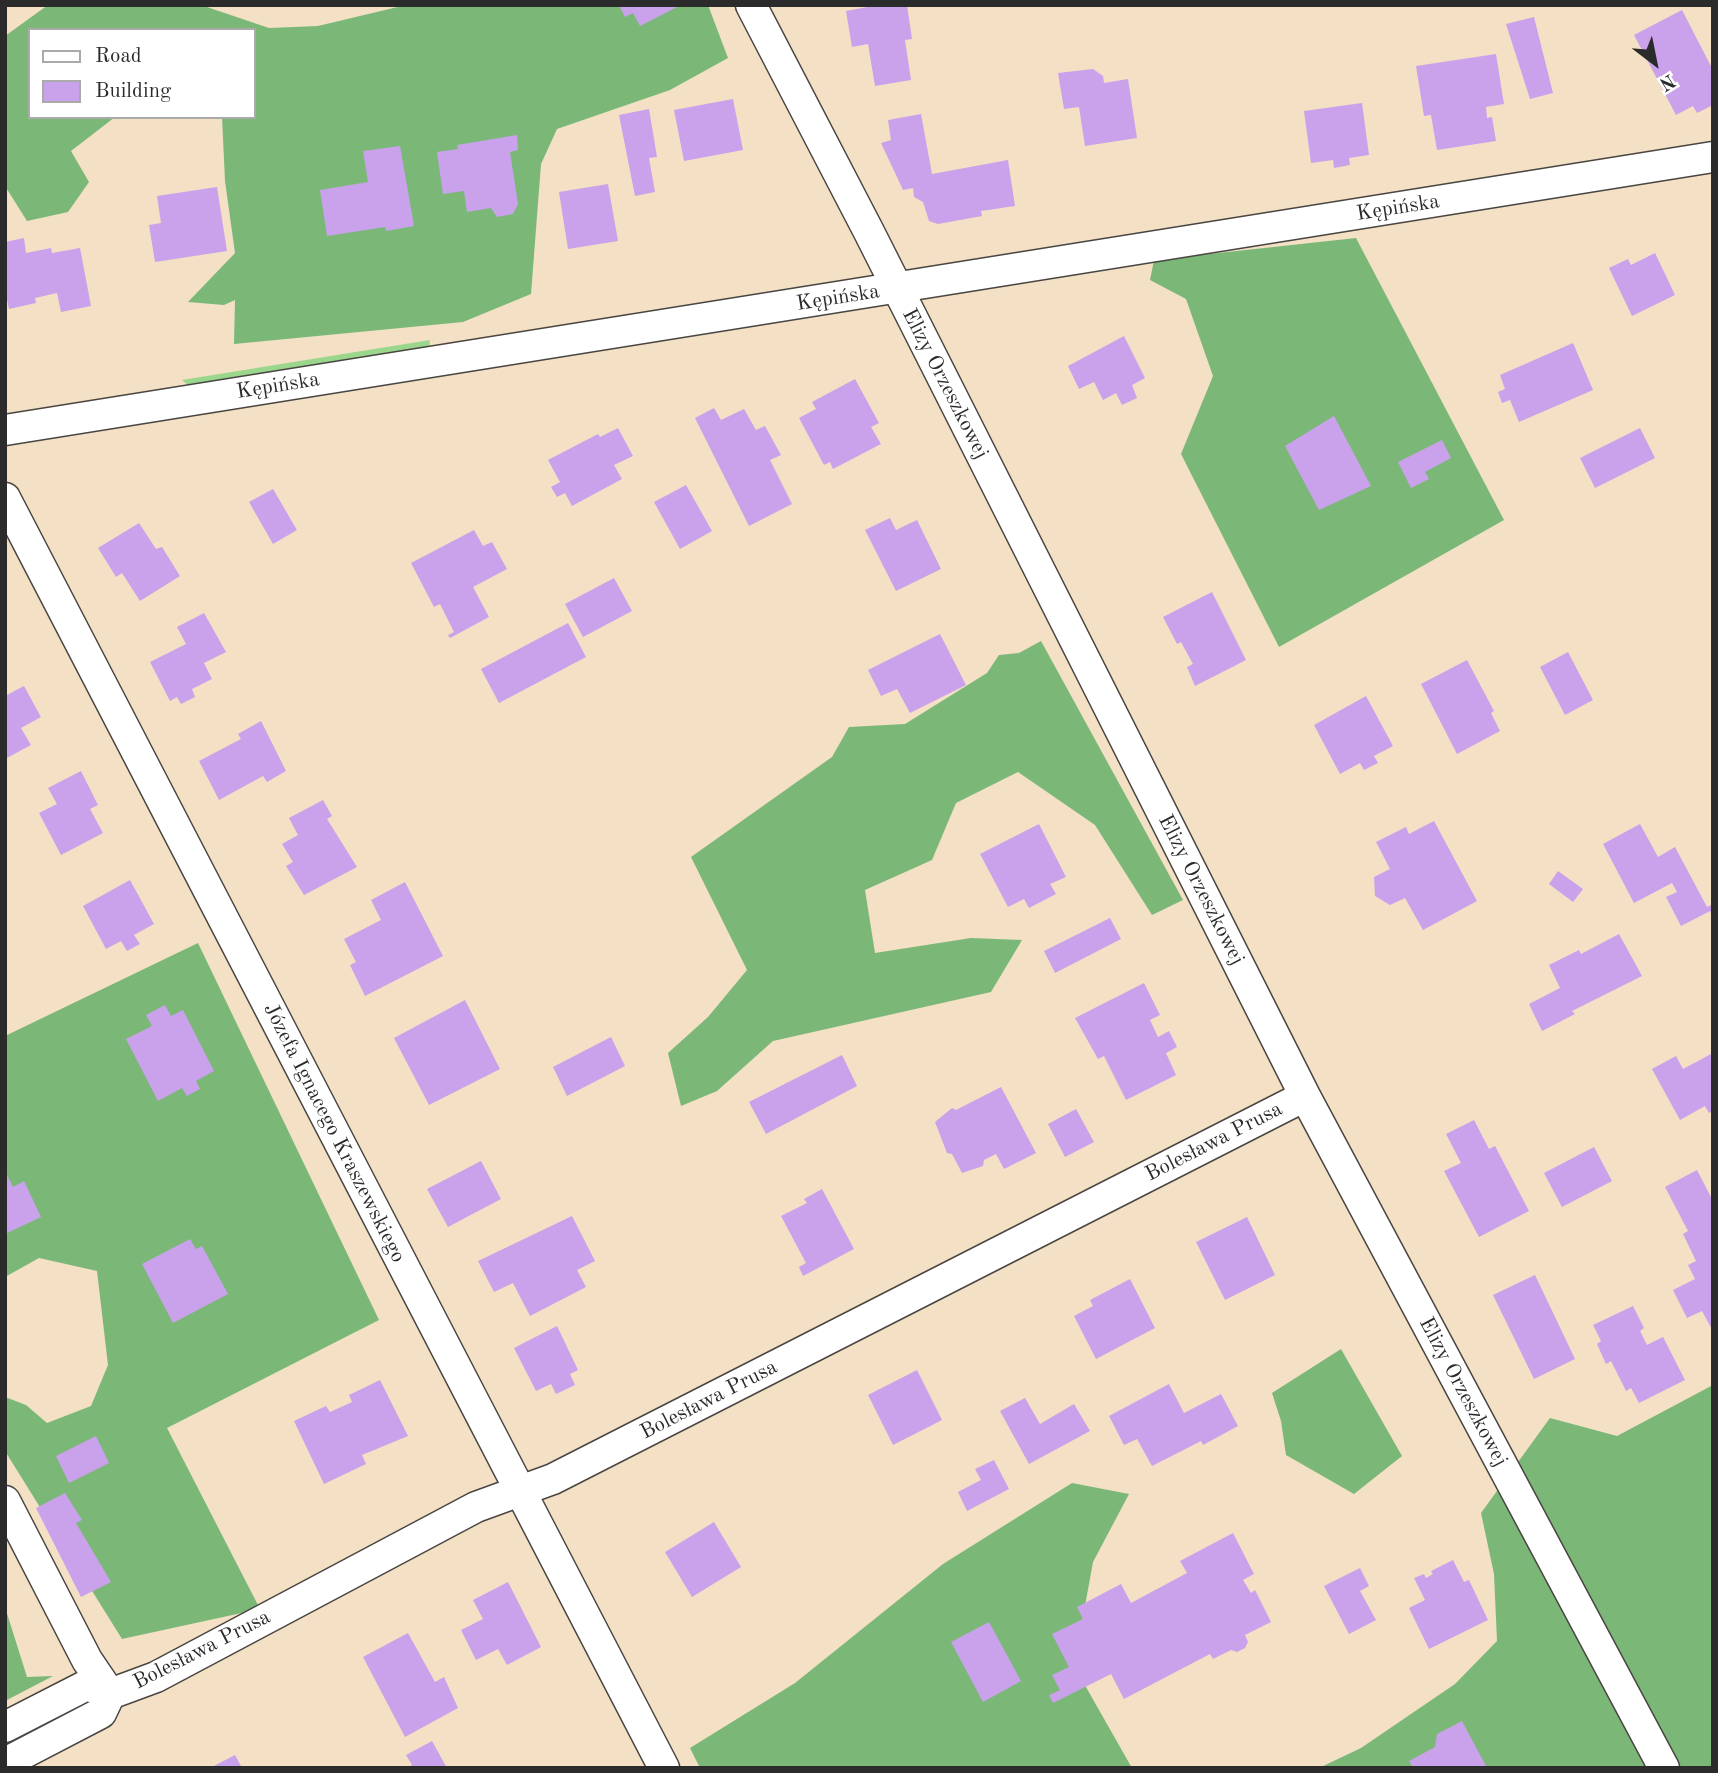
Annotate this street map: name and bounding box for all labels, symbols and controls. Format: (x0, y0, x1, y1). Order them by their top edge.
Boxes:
legend (28, 28, 256, 119)
north arrow (1620, 28, 1690, 98)
text: Road (95, 46, 142, 67)
text: N (1655, 69, 1678, 93)
text: Building (95, 81, 171, 102)
street label: Kępińska (1355, 189, 1441, 227)
street label: Kępińska (795, 279, 881, 317)
street label: Elizy Orzeszkowej (896, 305, 994, 463)
street label: Kępińska (235, 367, 321, 405)
street label: Elizy Orzeszkowej (1152, 811, 1250, 969)
street label: Józefa Ignacego Kraszewskiego (257, 999, 411, 1267)
street label: Bolesława Prusa (1141, 1097, 1287, 1187)
street label: Elizy Orzeszkowej (1413, 1313, 1513, 1471)
street label: Bolesława Prusa (636, 1355, 782, 1445)
street label: Bolesława Prusa (129, 1605, 275, 1695)

